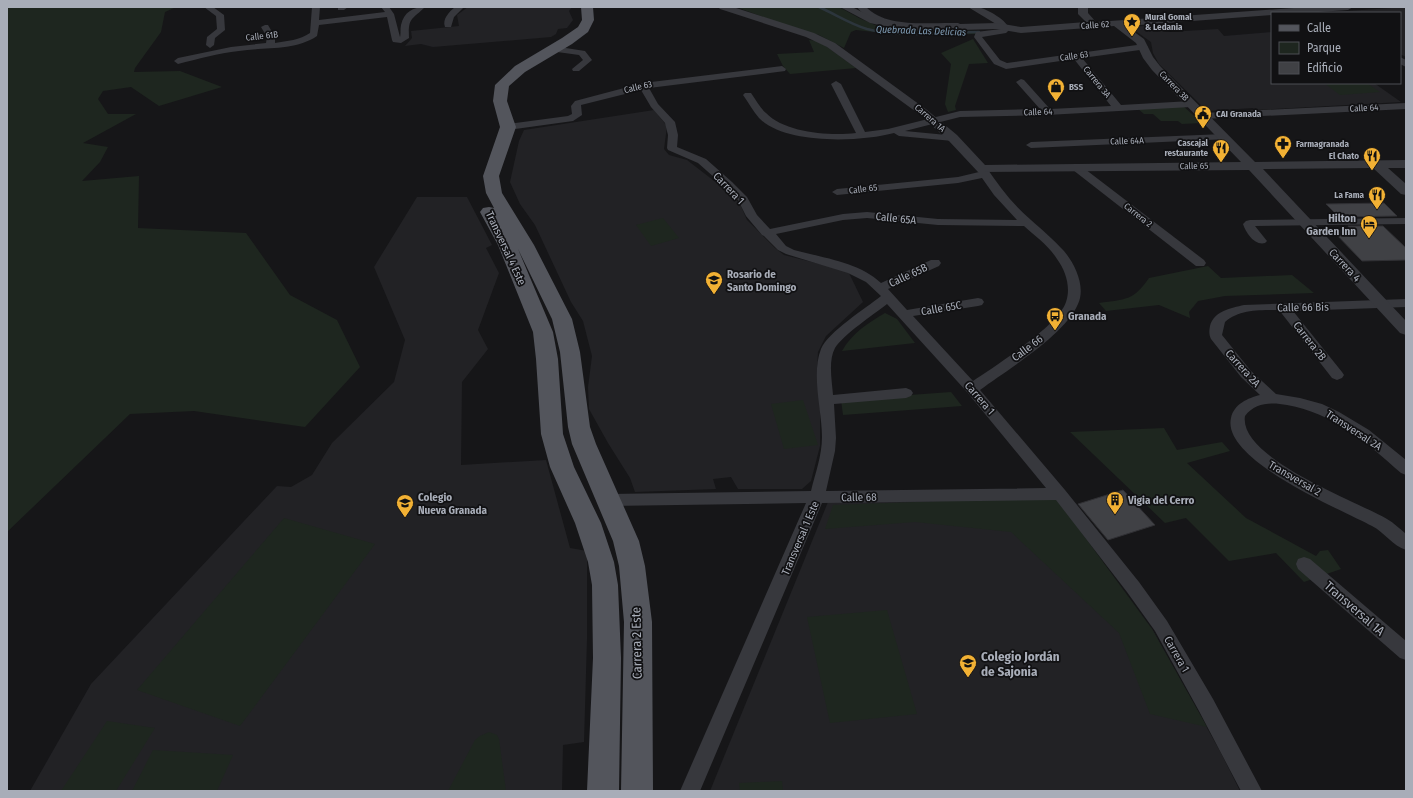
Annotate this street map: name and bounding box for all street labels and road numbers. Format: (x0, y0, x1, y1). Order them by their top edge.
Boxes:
street label: Calle 62 (1080, 19, 1110, 31)
street label: Calle 61B (245, 29, 279, 43)
street label: Calle 63 (1059, 49, 1089, 63)
street label: Carrera 3A (1081, 64, 1113, 100)
street label: Carrera 3B (1157, 69, 1191, 103)
street label: Calle 63 (623, 79, 653, 95)
street label: Carrera 1A (913, 102, 947, 134)
street label: Calle 64 (1349, 102, 1379, 114)
street label: Calle 64 (1023, 106, 1053, 118)
street label: Calle 64A (1110, 135, 1144, 147)
street label: Calle 65 (1180, 161, 1208, 171)
street label: Carrera 1 (710, 170, 747, 207)
street label: Calle 65 (848, 182, 878, 196)
street label: Carrera 2 (1122, 201, 1154, 229)
street label: Transversal 4 Este (483, 209, 528, 287)
street label: Calle 65A (875, 210, 917, 227)
street label: Carrera 4 (1326, 246, 1364, 285)
street label: Calle 65B (887, 261, 930, 290)
street label: Calle 65C (920, 298, 963, 318)
street label: Calle 66 Bis (1277, 301, 1329, 314)
street label: Carrera 2B (1290, 319, 1329, 363)
street label: Calle 66 (1009, 332, 1046, 364)
street label: Carrera 2A (1222, 347, 1263, 390)
street label: Carrera 1 (962, 379, 997, 417)
street label: Transversal 2A (1323, 408, 1384, 453)
street label: Transversal 2 (1266, 458, 1323, 499)
street label: Calle 68 (841, 491, 877, 504)
street label: Transversal 1 Este (779, 499, 822, 577)
street label: Transversal 1A (1321, 578, 1388, 639)
street label: Carrera 2 Este (628, 607, 645, 679)
street label: Carrera 1 (1161, 634, 1192, 675)

